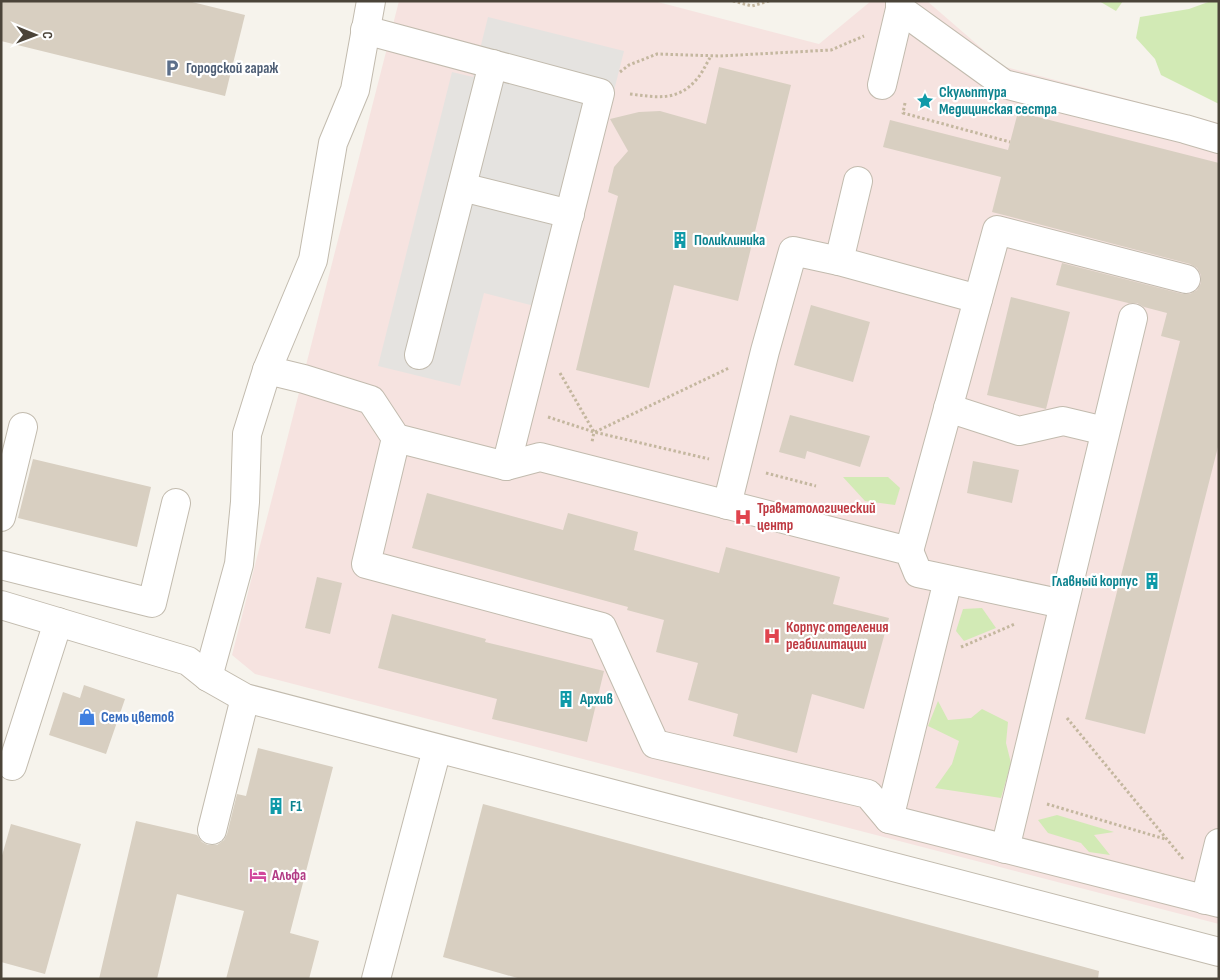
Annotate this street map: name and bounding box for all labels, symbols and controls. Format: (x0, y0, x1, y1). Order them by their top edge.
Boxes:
north arrow (10, 10, 60, 60)
text: С (39, 31, 56, 39)
parking icon: Городской гараж (162, 58, 182, 78)
place label: Городской гараж (186, 59, 279, 78)
place label: Скульптура Медицинская сестра (939, 83, 1057, 119)
place icon: Скульптура Медицинская сестра (915, 91, 935, 111)
building icon: Поликлиника (670, 230, 690, 250)
place label: Поликлиника (694, 231, 765, 250)
place label: Травматологический центр (757, 499, 876, 535)
hospital icon: Травматологический центр (733, 507, 753, 527)
building icon: Главный корпус (1142, 571, 1162, 591)
place label: Главный корпус (1052, 572, 1138, 591)
place label: Корпус отделения реабилитации (786, 618, 889, 654)
hospital icon: Корпус отделения реабилитации (762, 626, 782, 646)
building icon: Архив (556, 689, 576, 709)
place label: Архив (579, 690, 613, 709)
shop icon: Семь цветов (77, 707, 97, 727)
place label: Семь цветов (101, 708, 174, 727)
building icon: F1 (266, 796, 286, 816)
place label: F1 (290, 797, 302, 816)
hotel icon: Альфа (248, 865, 268, 885)
place label: Альфа (271, 866, 306, 885)

